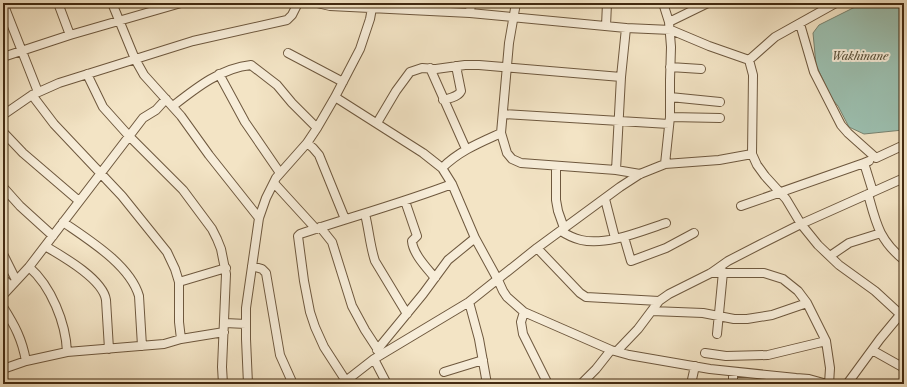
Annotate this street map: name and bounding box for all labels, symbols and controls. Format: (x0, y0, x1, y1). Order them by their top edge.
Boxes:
water label: Wakhinane (832, 49, 889, 63)

